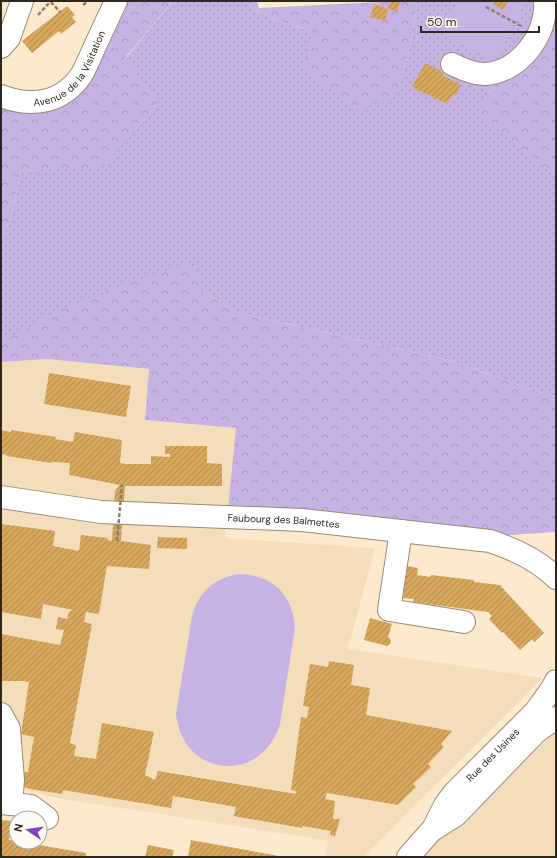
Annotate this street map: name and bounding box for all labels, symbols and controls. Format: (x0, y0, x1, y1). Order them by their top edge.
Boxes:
scale bar (421, 8, 539, 34)
text: 50 m (427, 14, 456, 30)
street label: Avenue de la Visitation (33, 28, 108, 109)
street label: Faubourg des Balmettes (227, 511, 340, 531)
street label: Rue des Usines (463, 725, 522, 784)
north arrow (8, 810, 48, 850)
text: N (11, 822, 26, 833)

